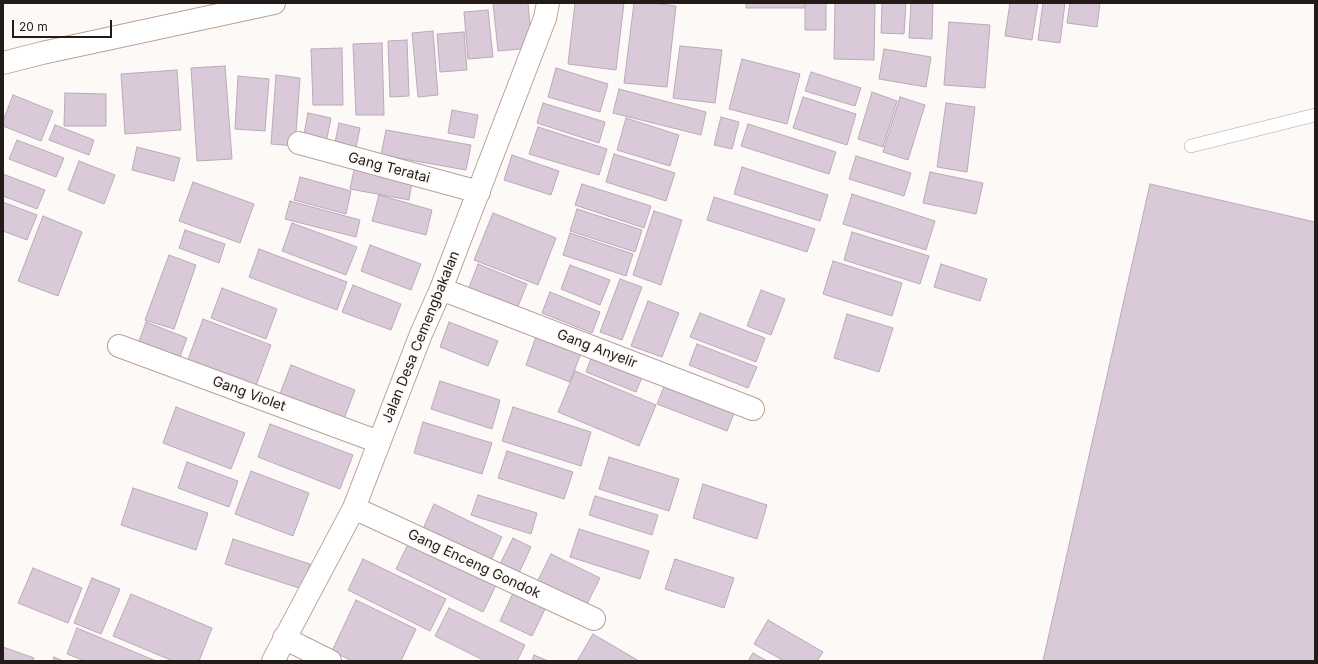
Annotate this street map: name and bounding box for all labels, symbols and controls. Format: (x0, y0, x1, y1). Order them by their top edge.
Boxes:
scale bar (14, 12, 114, 38)
text: 20 m (19, 19, 48, 34)
street label: Gang Teratai (346, 149, 432, 187)
street label: Jalan Desa Cemengbakalan (379, 249, 463, 425)
street label: Gang Anyelir (554, 326, 640, 372)
street label: Gang Violet (210, 373, 288, 415)
street label: Gang Enceng Gondok (405, 526, 543, 602)

